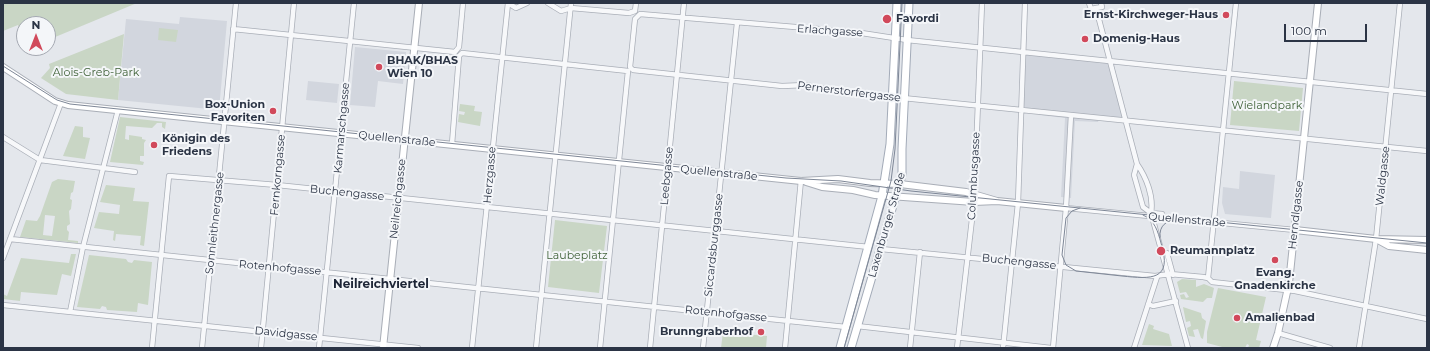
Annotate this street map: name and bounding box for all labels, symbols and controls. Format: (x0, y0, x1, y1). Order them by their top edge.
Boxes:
place label: Ernst-Kirchweger-Haus (1084, 8, 1218, 22)
marker: Ernst-Kirchweger-Haus (1221, 10, 1231, 20)
place label: Favordi (896, 12, 939, 26)
marker: Favordi (881, 13, 893, 25)
north arrow (16, 16, 56, 56)
scale bar (1286, 16, 1369, 42)
text: N (32, 18, 40, 32)
street label: Erlachgasse (797, 22, 863, 40)
text: 100 m (1291, 23, 1327, 38)
place label: Domenig-Haus (1093, 32, 1180, 46)
marker: Domenig-Haus (1080, 34, 1090, 44)
place label: BHAK/BHAS Wien 10 (387, 54, 458, 80)
marker: BHAK/BHAS Wien 10 (374, 62, 384, 72)
park label: Alois-Greb-Park (53, 66, 139, 80)
street label: Pernerstorfergasse (797, 79, 901, 105)
street label: Karmarschgasse (331, 82, 353, 174)
place label: Box-Union Favoriten (205, 98, 265, 124)
park label: Wielandpark (1232, 99, 1302, 113)
marker: Box-Union Favoriten (268, 106, 278, 116)
street label: Quellenstraße (358, 128, 436, 150)
place label: Königin des Friedens (162, 132, 230, 158)
street label: Columbusgasse (965, 132, 983, 220)
street label: Fernkorngasse (268, 134, 288, 216)
marker: Königin des Friedens (149, 140, 159, 150)
street label: Herzgasse (481, 146, 499, 204)
street label: Leebgasse (658, 146, 676, 206)
street label: Waldgasse (1373, 146, 1393, 206)
street label: Neilreichgasse (387, 158, 409, 240)
street label: Quellenstraße (680, 162, 758, 184)
street label: Sonnleithnergasse (203, 171, 227, 275)
street label: Laxenburger Straße (866, 171, 908, 279)
street label: Herndlgasse (1286, 180, 1306, 250)
street label: Buchengasse (309, 183, 385, 203)
street label: Siccardsburggasse (702, 193, 726, 297)
street label: Quellenstraße (1148, 210, 1226, 230)
place label: Reumannplatz (1170, 244, 1255, 258)
marker: Reumannplatz (1155, 245, 1167, 257)
park label: Laubeplatz (546, 249, 608, 263)
street label: Buchengasse (981, 252, 1057, 272)
marker: Evang. Gnadenkirche (1270, 255, 1280, 265)
street label: Rotenhofgasse (238, 258, 322, 278)
place label: Evang. Gnadenkirche (1234, 266, 1316, 292)
district label: Neilreichviertel (333, 277, 429, 291)
street label: Rotenhofgasse (684, 303, 768, 325)
place label: Amalienbad (1245, 311, 1315, 325)
marker: Amalienbad (1232, 313, 1242, 323)
street label: Davidgasse (254, 324, 318, 344)
place label: Brunngraberhof (660, 325, 753, 339)
marker: Brunngraberhof (756, 327, 766, 337)

